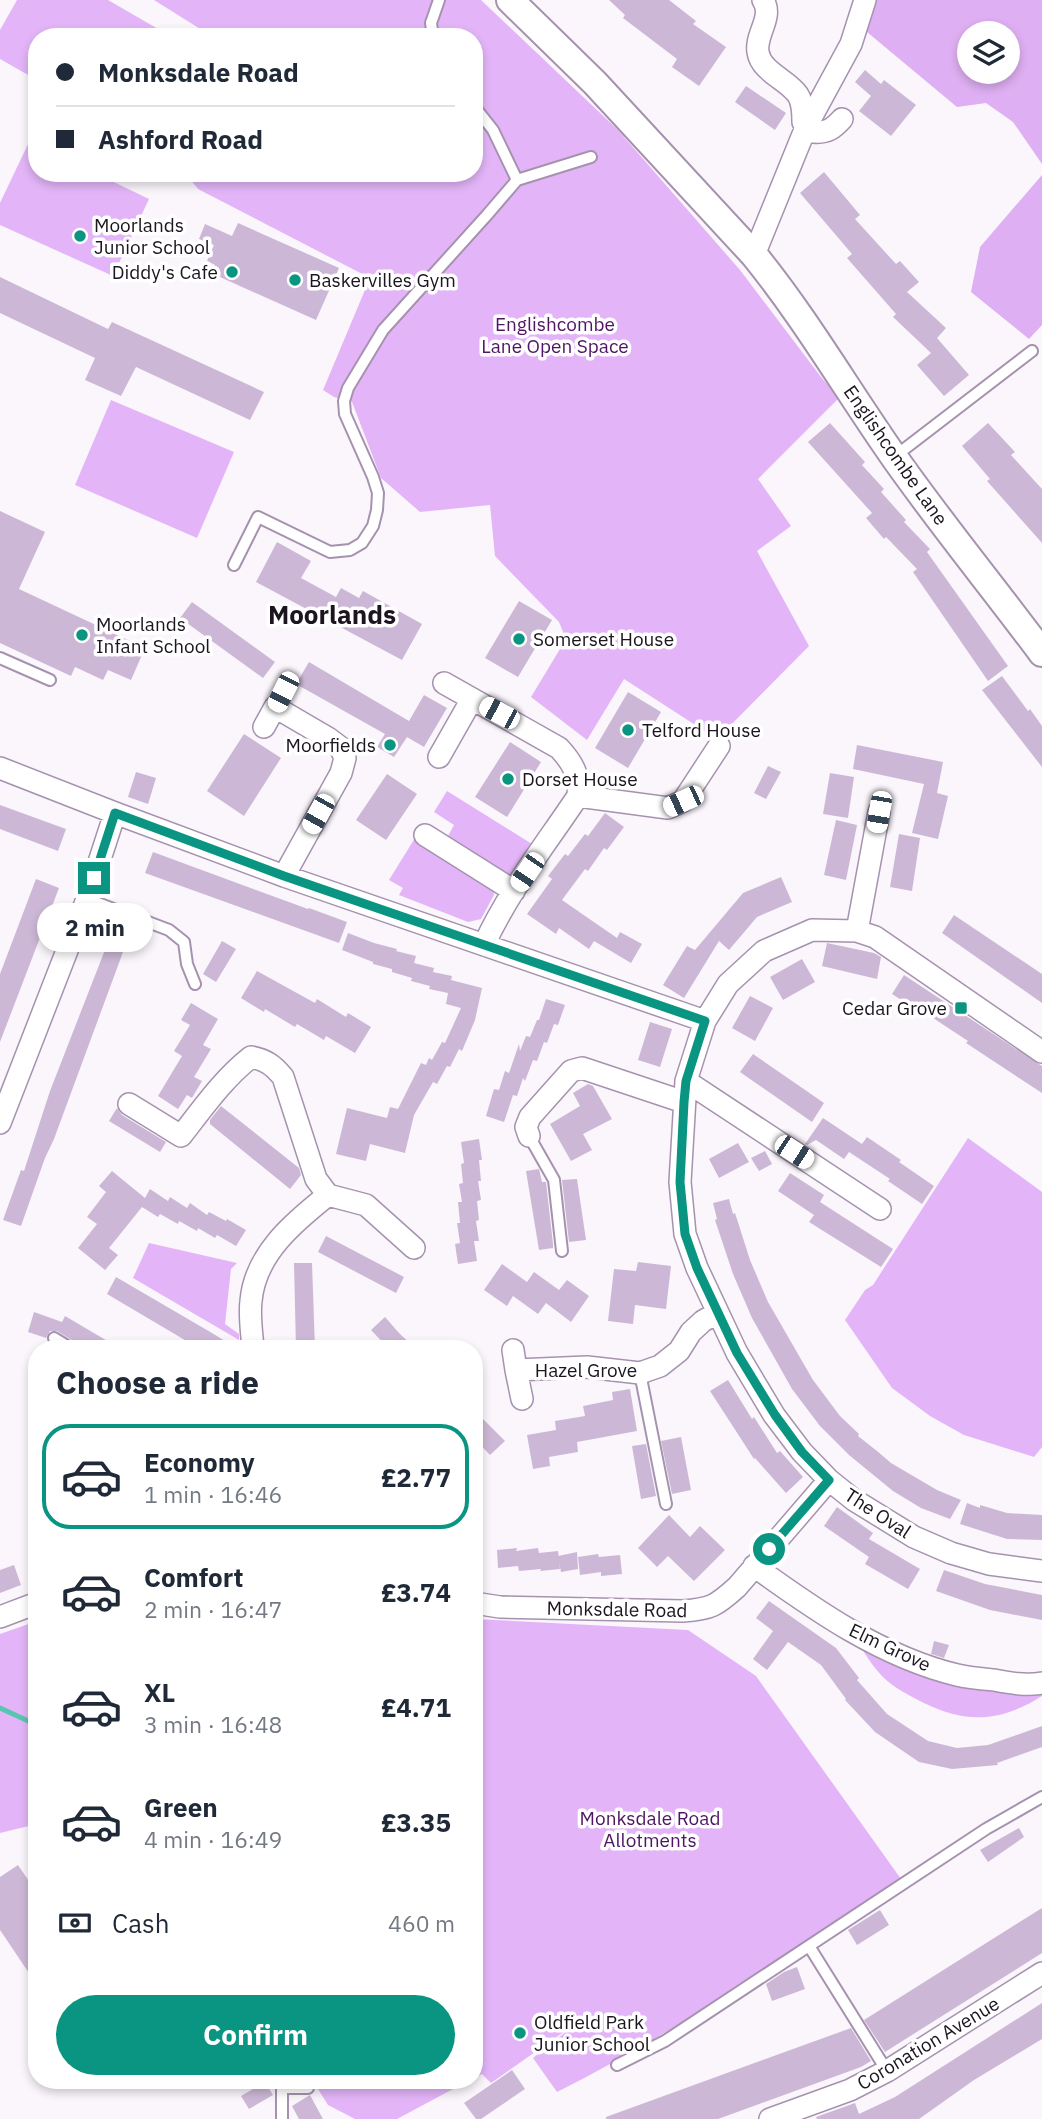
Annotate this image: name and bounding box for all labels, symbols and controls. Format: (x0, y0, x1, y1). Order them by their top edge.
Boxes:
map controls (957, 21, 1020, 84)
button: layers (957, 21, 1020, 84)
text: Monksdale Road (98, 55, 299, 89)
text: Ashford Road (98, 122, 263, 156)
place label: Moorlands Junior School (94, 213, 210, 259)
marker: Moorlands Junior School (72, 228, 88, 244)
place label: Diddy's Cafe (112, 260, 218, 284)
marker: Diddy's Cafe (224, 264, 240, 280)
place label: Baskervilles Gym (309, 268, 456, 292)
marker: Baskervilles Gym (287, 272, 303, 288)
park label: Englishcombe Lane Open Space (481, 312, 629, 358)
street label: Englishcombe Lane (839, 380, 953, 530)
district label: Moorlands (268, 597, 396, 631)
place label: Moorlands Infant School (96, 612, 210, 658)
marker: Moorlands Infant School (74, 627, 90, 643)
place label: Somerset House (533, 627, 674, 651)
marker: Somerset House (511, 631, 527, 647)
car (265, 669, 302, 715)
car (476, 694, 523, 732)
place label: Telford House (642, 718, 761, 742)
marker: Telford House (620, 722, 636, 738)
place label: Moorfields (286, 733, 376, 757)
marker: Moorfields (382, 737, 398, 753)
place label: Dorset House (522, 767, 638, 791)
marker: Dorset House (500, 771, 516, 787)
car (660, 783, 707, 819)
car (866, 789, 893, 835)
car (299, 791, 338, 837)
car (507, 849, 548, 895)
route end (78, 862, 110, 894)
callout: 2 min (36, 903, 152, 952)
text: 2 min (65, 912, 125, 942)
place label: Cedar Grove (842, 996, 947, 1020)
marker: Cedar Grove (953, 1000, 969, 1016)
car (771, 1132, 818, 1172)
street label: Hazel Grove (535, 1358, 637, 1382)
text: Choose a ride (56, 1361, 259, 1403)
icon: car (60, 1445, 123, 1508)
text: Economy (144, 1445, 255, 1479)
text: £2.77 (381, 1460, 451, 1494)
text: 1 min · 16:46 (144, 1479, 282, 1509)
street label: The Oval (840, 1483, 916, 1543)
route start (753, 1533, 785, 1565)
icon: car (60, 1560, 123, 1623)
text: Comfort (144, 1560, 243, 1594)
text: £3.74 (381, 1575, 451, 1609)
text: 2 min · 16:47 (144, 1594, 282, 1624)
street label: Monksdale Road (546, 1596, 688, 1622)
street label: Elm Grove (845, 1618, 935, 1676)
icon: car (60, 1675, 123, 1738)
text: XL (144, 1675, 175, 1709)
text: £4.71 (381, 1690, 451, 1724)
text: 3 min · 16:48 (144, 1709, 282, 1739)
icon: car (60, 1790, 123, 1853)
text: Green (144, 1790, 218, 1824)
text: £3.35 (381, 1805, 451, 1839)
park label: Monksdale Road Allotments (580, 1806, 720, 1852)
text: 4 min · 16:49 (144, 1824, 282, 1854)
icon: cash (56, 1904, 94, 1942)
text: Cash (112, 1906, 169, 1940)
text: 460 m (388, 1908, 455, 1938)
street label: Coronation Avenue (853, 1991, 1003, 2095)
button: Confirm (56, 1995, 455, 2075)
place label: Oldfield Park Junior School (534, 2010, 650, 2056)
marker: Oldfield Park Junior School (512, 2025, 528, 2041)

